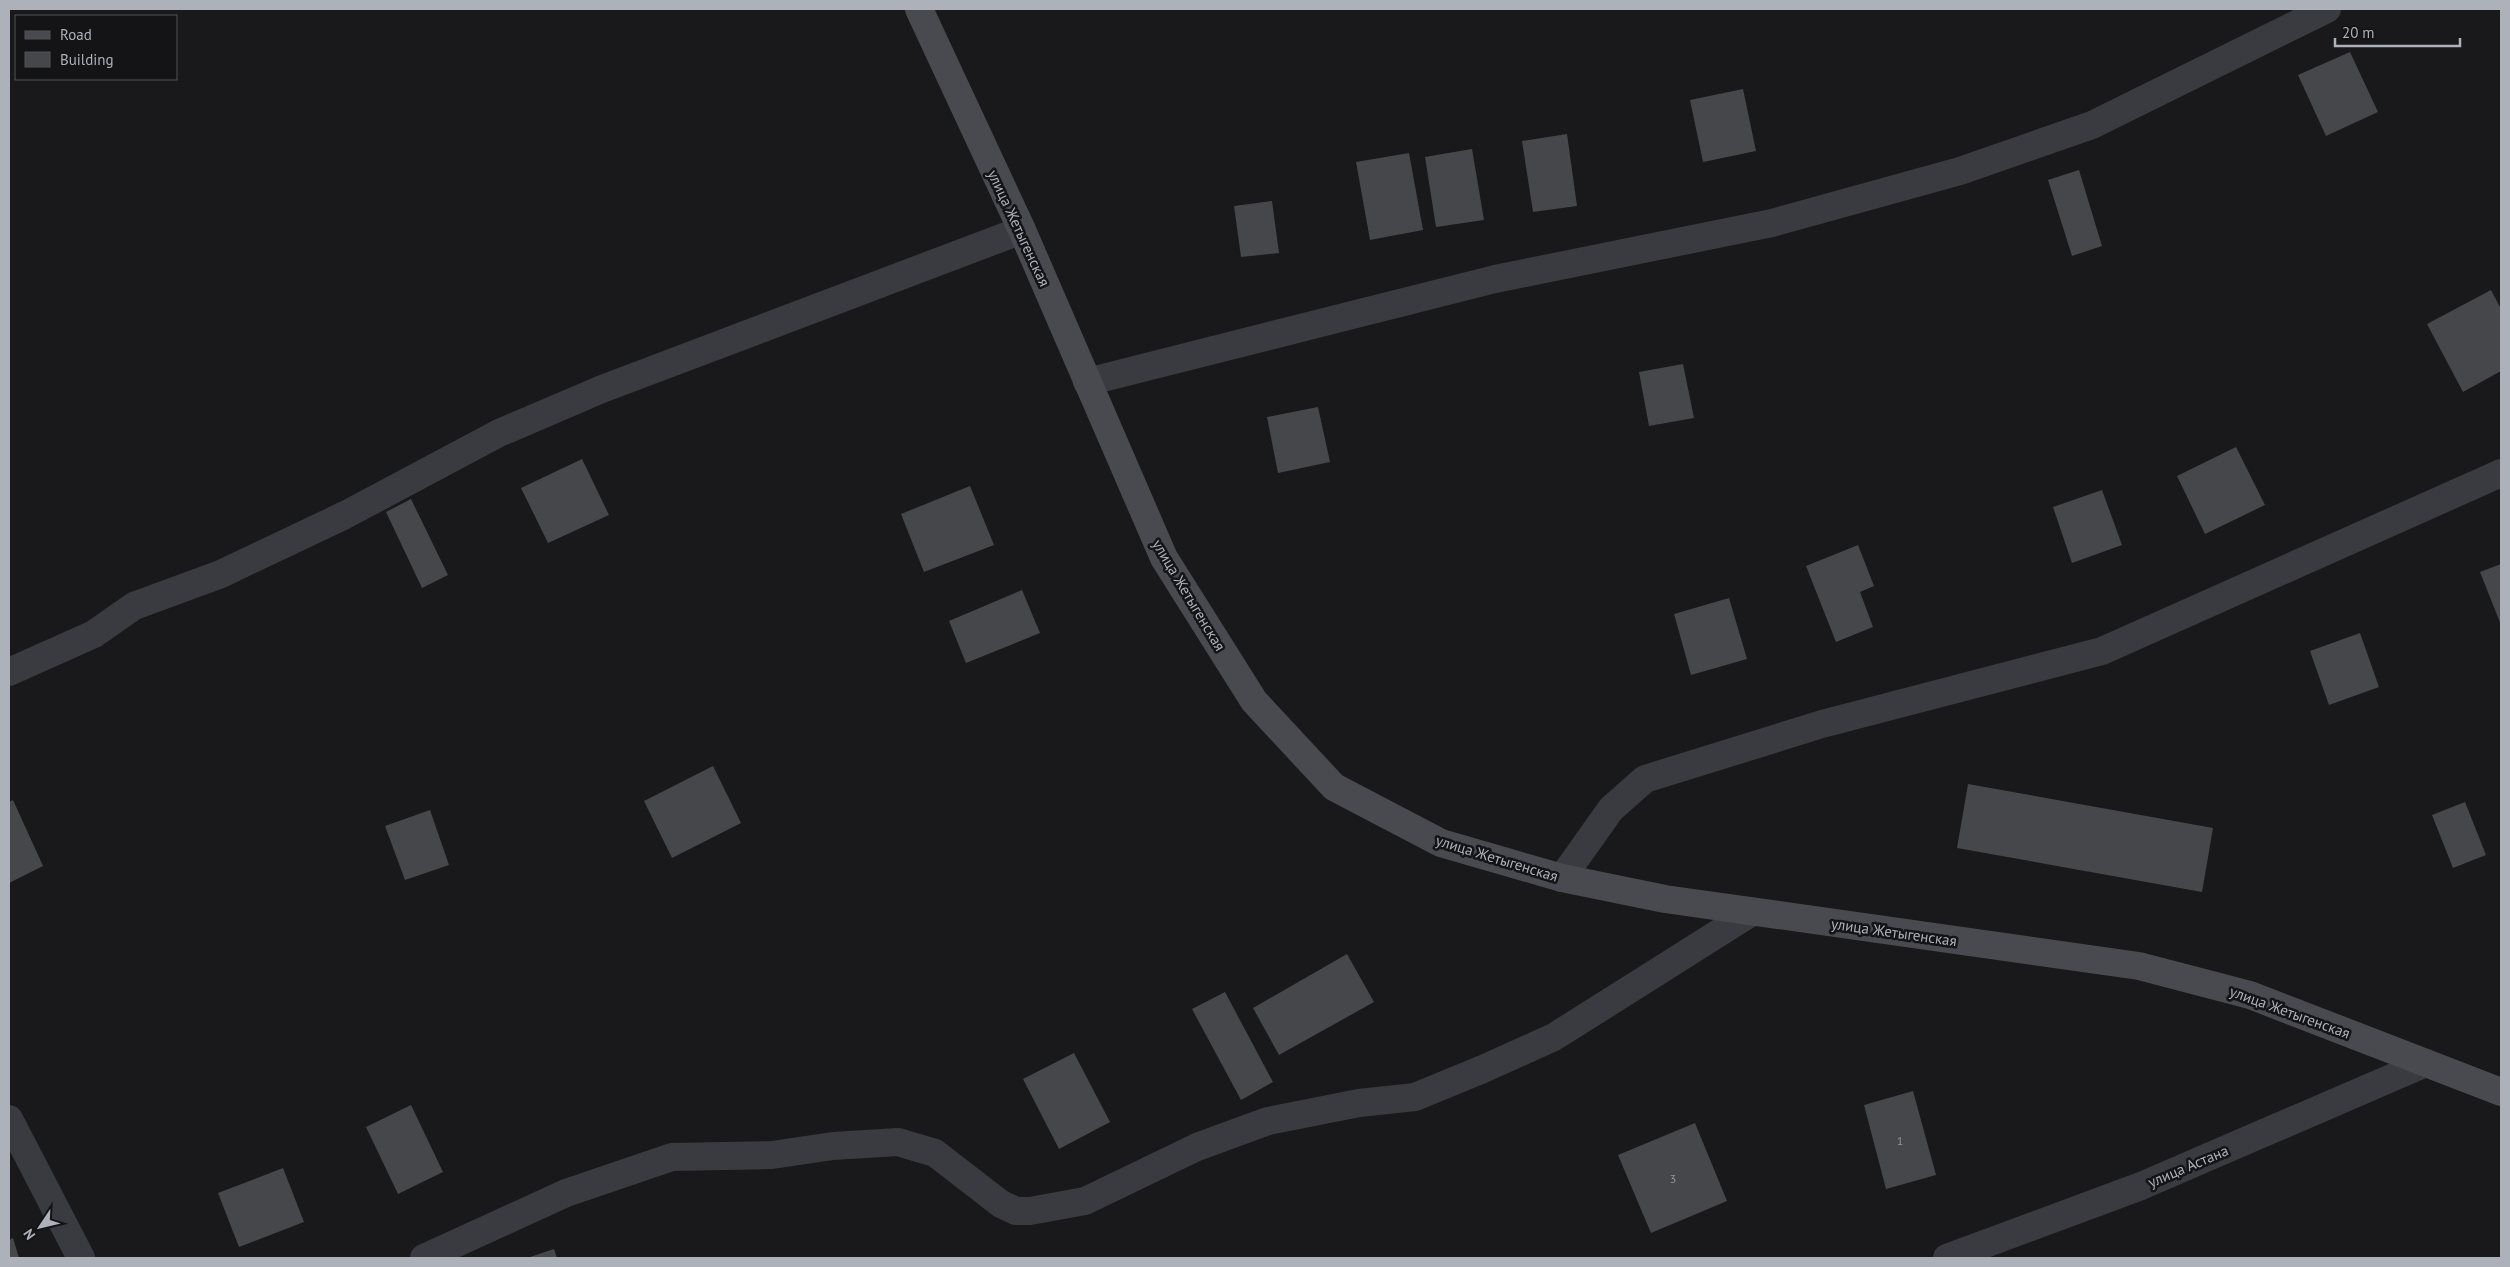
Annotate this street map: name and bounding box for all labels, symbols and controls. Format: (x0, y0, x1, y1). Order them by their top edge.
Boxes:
legend (15, 15, 178, 80)
scale bar (2335, 15, 2460, 47)
text: 20 m (2342, 23, 2375, 42)
text: Road (60, 25, 92, 44)
text: Building (60, 50, 114, 69)
street label: улица Жетыгенская (984, 167, 1054, 289)
street label: улица Жетыгенская (1148, 536, 1230, 654)
street label: улица Жетыгенская (1434, 830, 1560, 886)
street label: улица Жетыгенская (1830, 914, 1958, 950)
street label: улица Жетыгенская (2227, 981, 2353, 1043)
house number: 1 (1897, 1133, 1903, 1148)
street label: улица Астана (2145, 1140, 2231, 1192)
house number: 3 (1670, 1171, 1676, 1186)
north arrow (15, 1202, 65, 1252)
text: N (19, 1226, 39, 1243)

